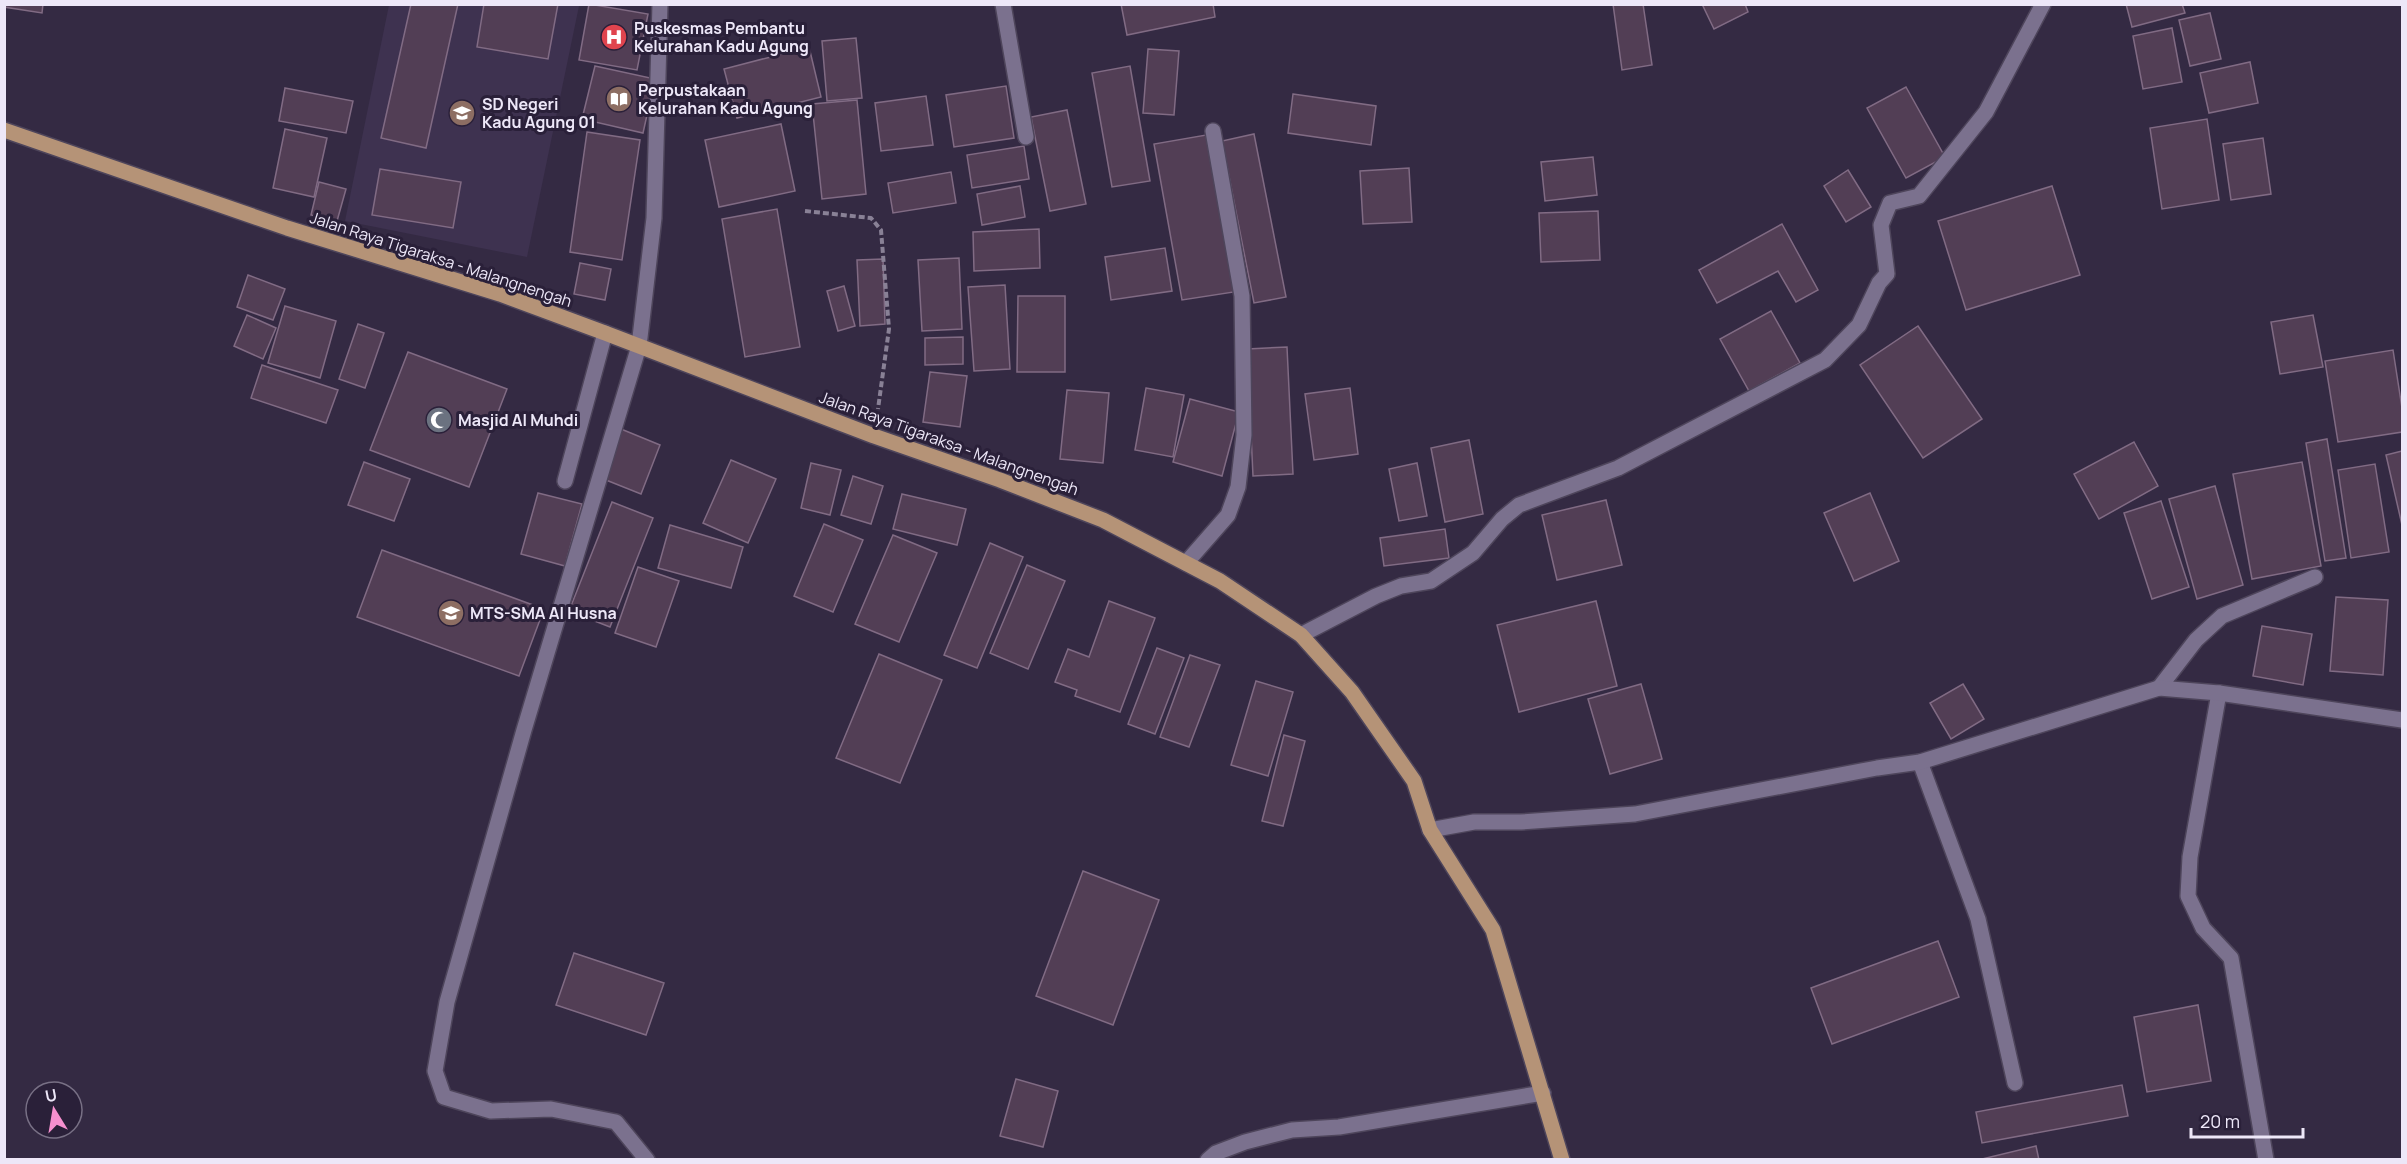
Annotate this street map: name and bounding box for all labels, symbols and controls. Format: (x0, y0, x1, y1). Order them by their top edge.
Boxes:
place label: Puskesmas Pembantu Kelurahan Kadu Agung (634, 17, 809, 57)
hospital icon: Puskesmas Pembantu Kelurahan Kadu Agung (599, 22, 629, 52)
place label: Perpustakaan Kelurahan Kadu Agung (638, 79, 813, 119)
library icon: Perpustakaan Kelurahan Kadu Agung (604, 84, 634, 114)
place label: SD Negeri Kadu Agung 01 (482, 93, 596, 133)
school or university icon: SD Negeri Kadu Agung 01 (447, 98, 477, 128)
street label: Jalan Raya Tigaraksa - Malangnengah (307, 206, 575, 312)
street label: Jalan Raya Tigaraksa - Malangnengah (816, 386, 1082, 500)
mosque icon: Masjid Al Muhdi (424, 405, 454, 435)
place label: Masjid Al Muhdi (458, 409, 578, 431)
school or university icon: MTS-SMA Al Husna (436, 598, 466, 628)
place label: MTS-SMA Al Husna (470, 602, 617, 624)
north arrow (24, 1080, 84, 1140)
text: U (43, 1083, 59, 1107)
scale bar (2191, 1101, 2304, 1139)
text: 20 m (2200, 1109, 2240, 1133)

